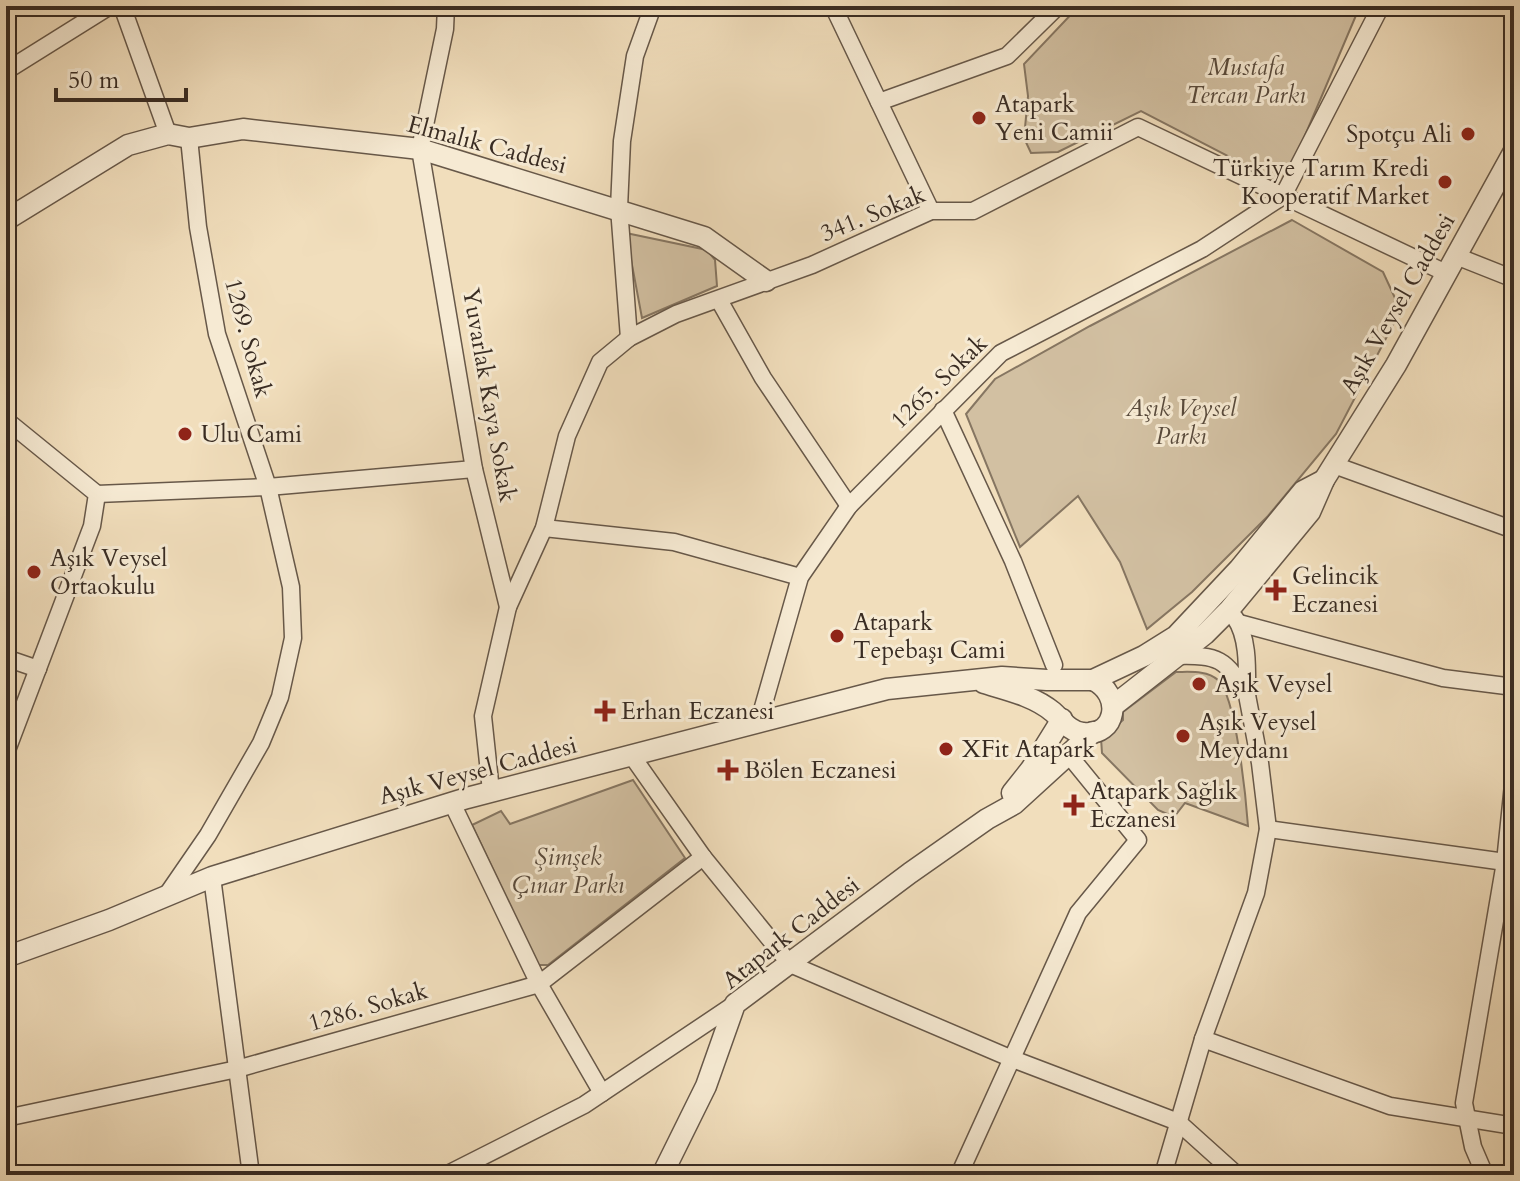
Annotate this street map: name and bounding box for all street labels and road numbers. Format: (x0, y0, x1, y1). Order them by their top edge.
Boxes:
street label: Elmalık Caddesi (404, 108, 571, 182)
street label: 341. Sokak (816, 178, 931, 250)
street label: Aşık Veysel Caddesi (1333, 207, 1463, 400)
street label: 1269. Sokak (216, 274, 280, 402)
street label: Yuvarlak Kaya Sokak (454, 285, 524, 505)
street label: 1265. Sokak (883, 327, 995, 437)
street label: Aşık Veysel Caddesi (375, 729, 581, 813)
street label: Atapark Caddesi (715, 869, 867, 997)
street label: 1286. Sokak (304, 974, 432, 1040)

